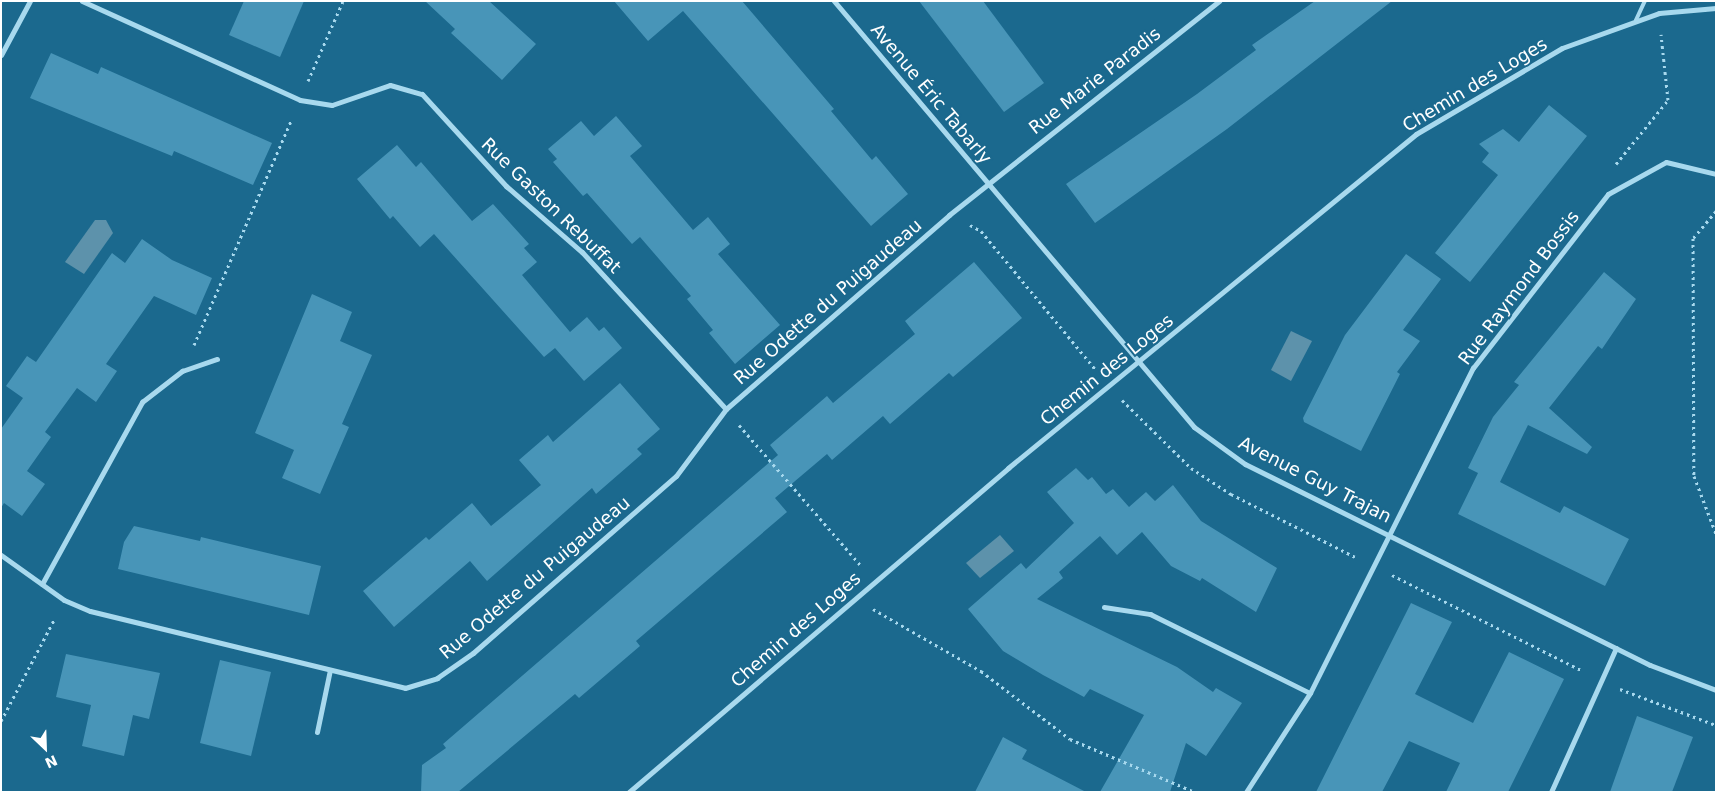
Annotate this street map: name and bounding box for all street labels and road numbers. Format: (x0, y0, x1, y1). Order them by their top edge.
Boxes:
street label: Avenue Éric Tabarly (866, 19, 996, 169)
street label: Rue Marie Paradis (1025, 23, 1165, 139)
street label: Chemin des Loges (1399, 33, 1551, 137)
street label: Rue Gaston Rebuffat (477, 134, 625, 278)
street label: Rue Raymond Bossis (1454, 207, 1584, 369)
street label: Rue Odette du Puigaudeau (730, 215, 926, 389)
street label: Chemin des Loges (1036, 310, 1178, 430)
street label: Avenue Guy Trajan (1235, 432, 1395, 528)
street label: Rue Odette du Puigaudeau (435, 492, 635, 664)
street label: Chemin des Loges (727, 568, 865, 692)

